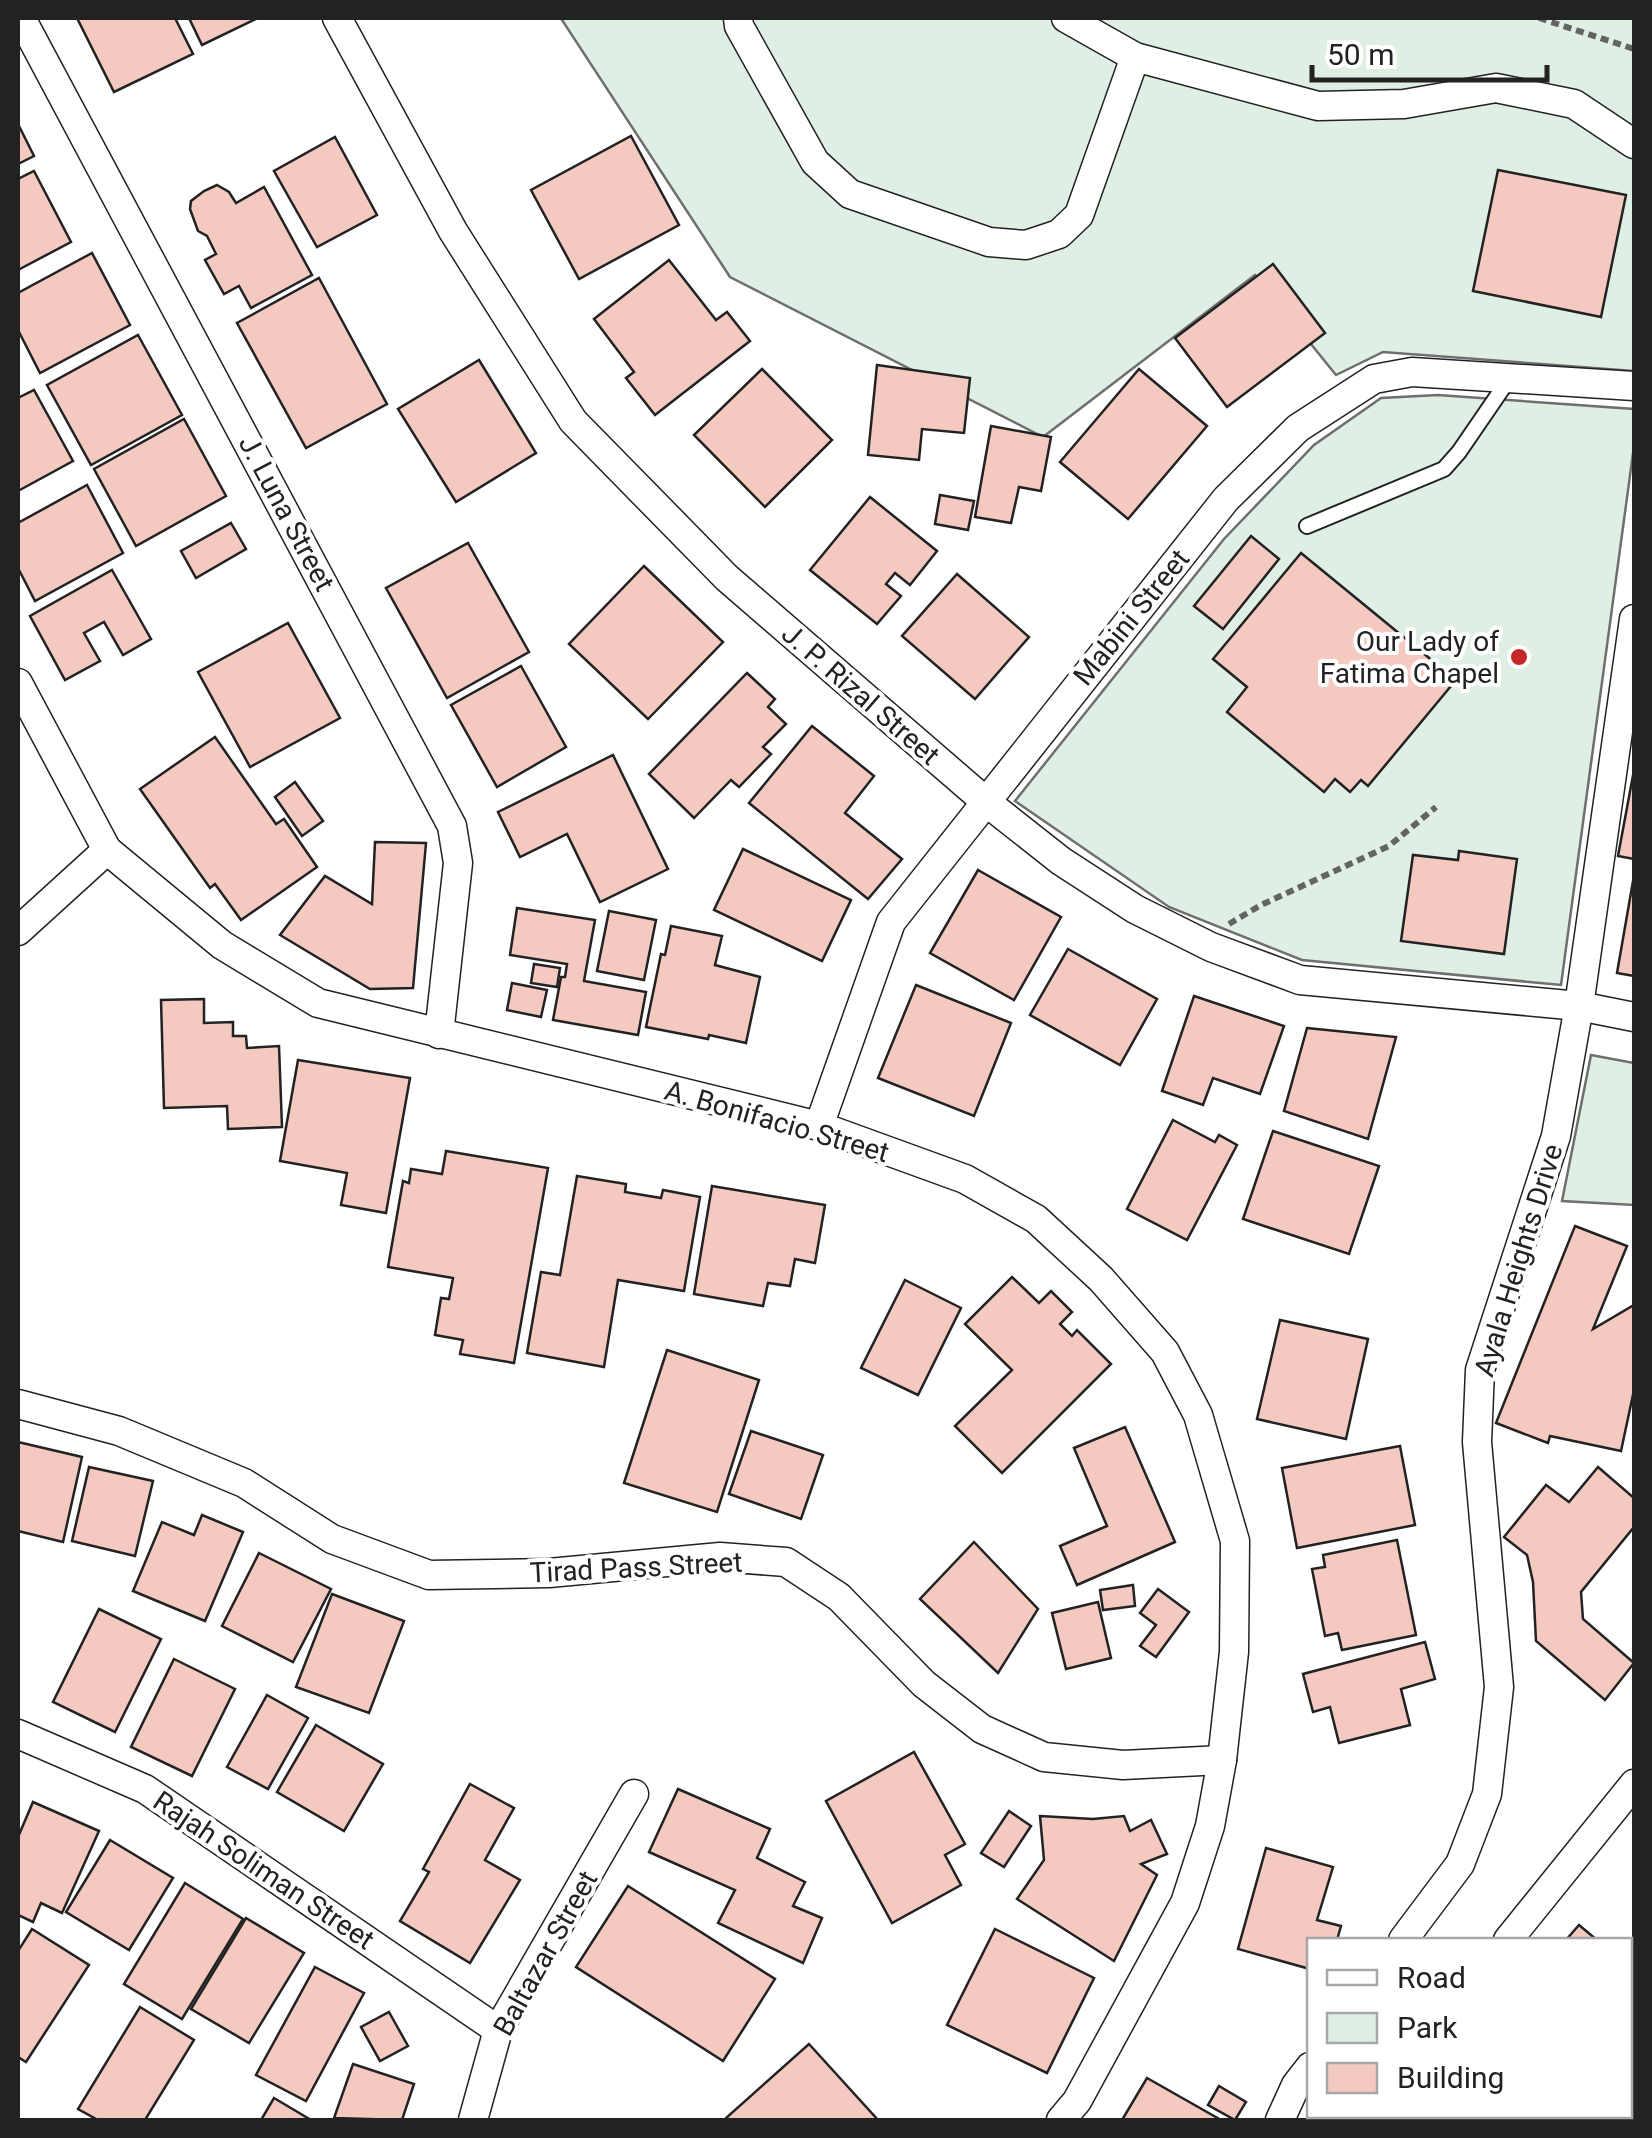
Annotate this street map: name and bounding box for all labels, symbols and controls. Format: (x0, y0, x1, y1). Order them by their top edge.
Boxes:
scale bar (1312, 20, 1547, 82)
text: 50 m (1327, 37, 1394, 72)
street label: J. Luna Street (232, 430, 341, 597)
street label: Mabini Street (1067, 543, 1196, 692)
street label: J. P. Rizal Street (775, 617, 946, 772)
place label: Our Lady of Fatima Chapel (1320, 625, 1499, 690)
marker: Our Lady of Fatima Chapel (1508, 646, 1530, 668)
street label: A. Bonifacio Street (661, 1074, 893, 1169)
street label: Ayala Heights Drive (1467, 1140, 1569, 1380)
street label: Tirad Pass Street (529, 1545, 743, 1590)
street label: Rajah Soliman Street (147, 1784, 380, 1957)
street label: Baltazar Street (487, 1865, 604, 2041)
legend (1307, 1938, 1632, 2118)
text: Road (1397, 1960, 1466, 1995)
text: Park (1397, 2010, 1458, 2045)
text: Building (1397, 2060, 1504, 2095)

